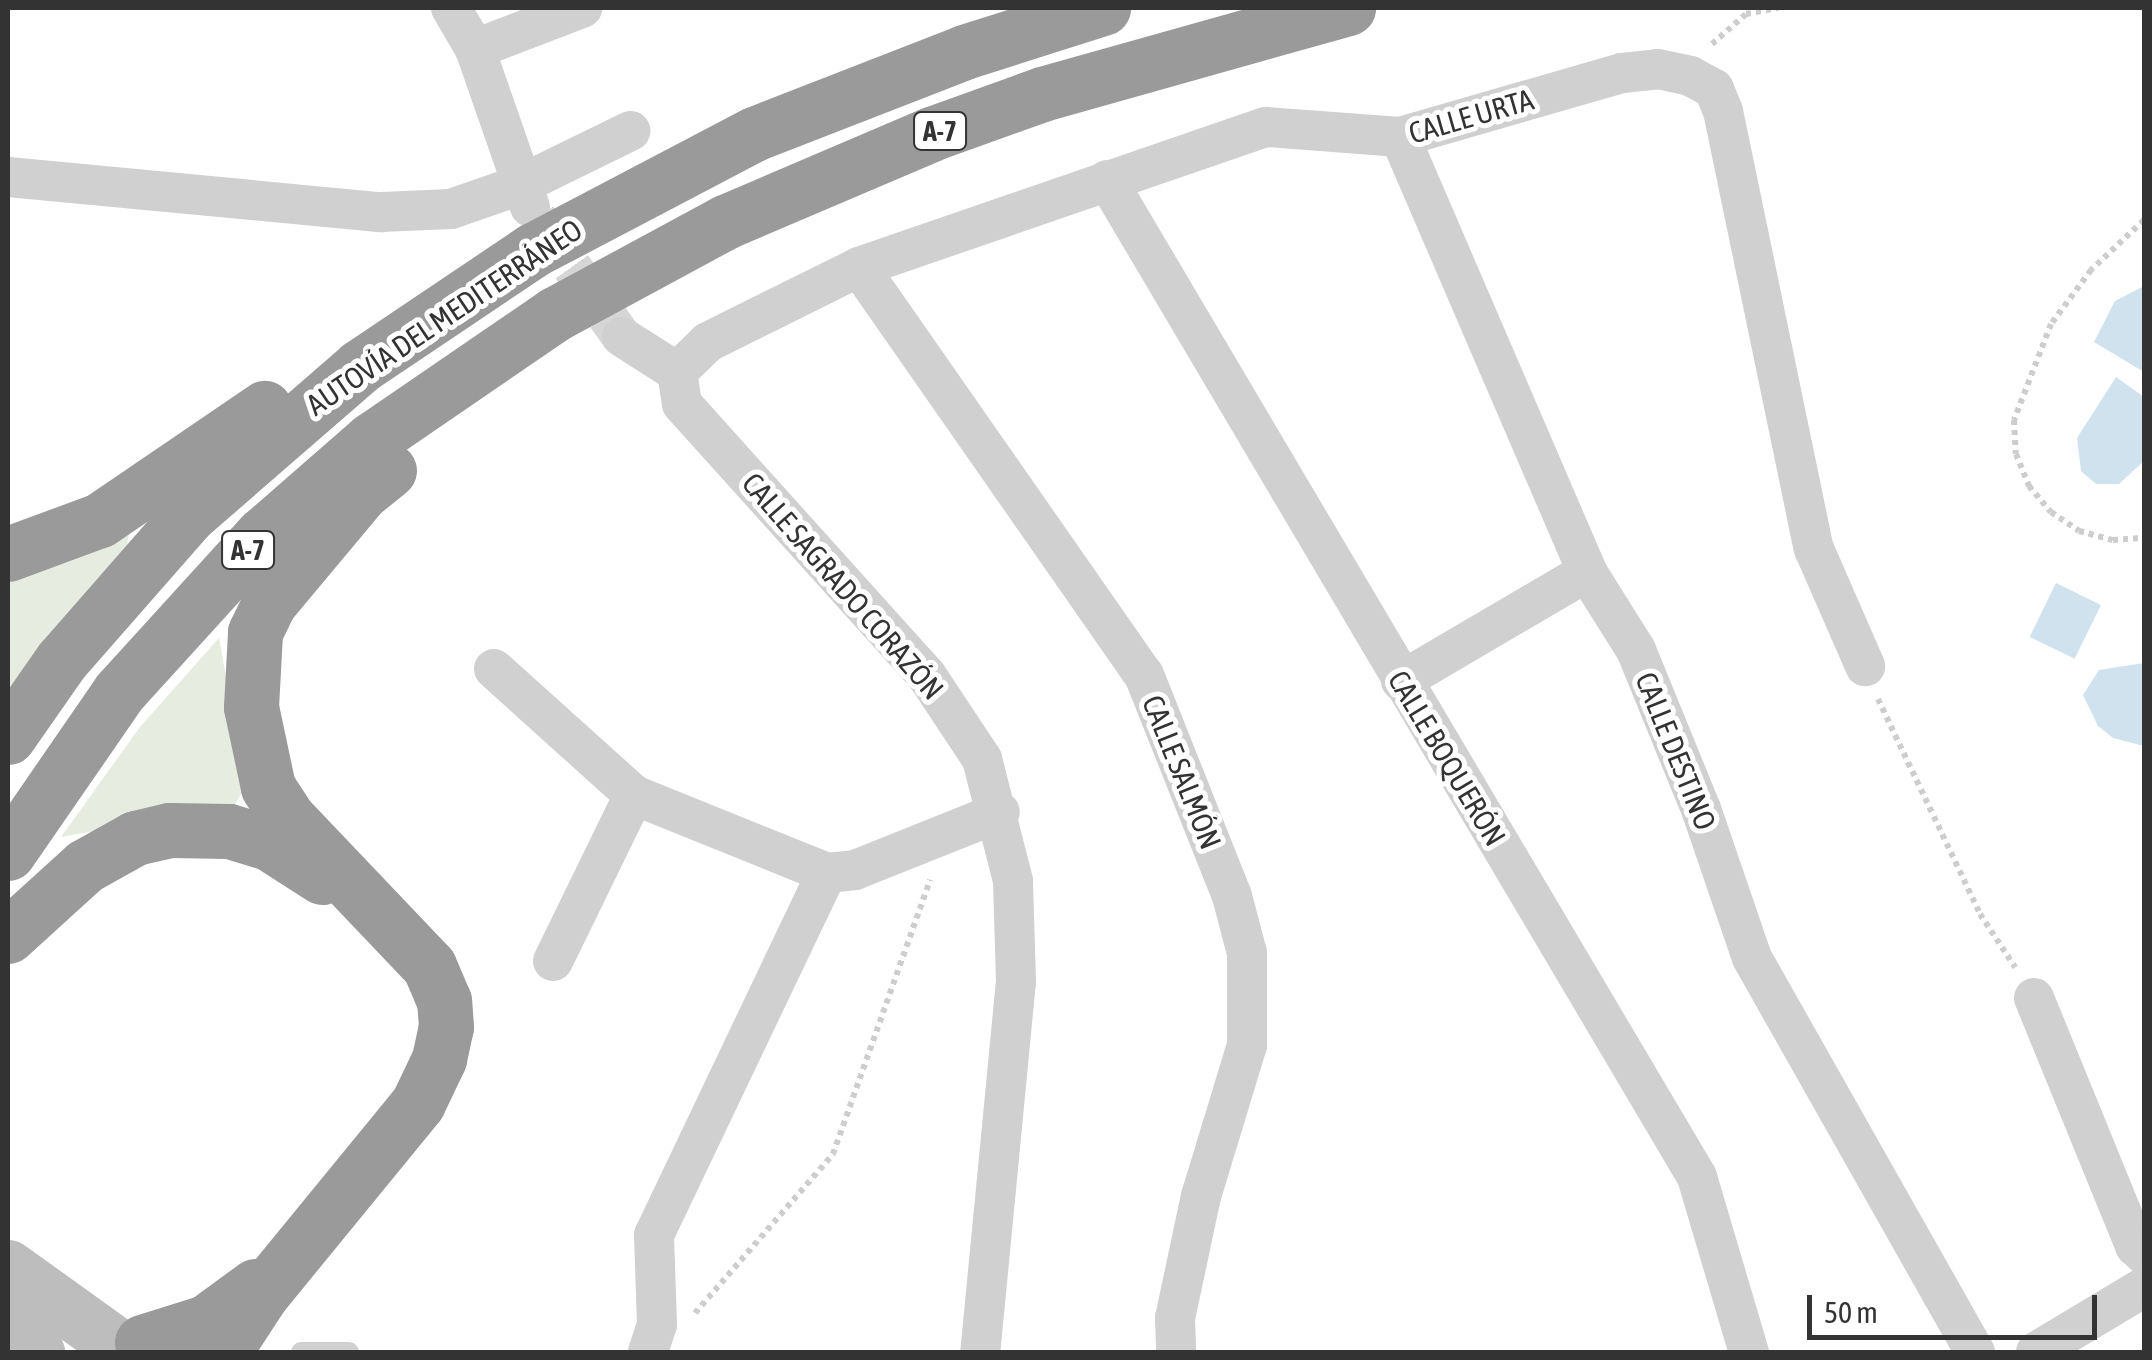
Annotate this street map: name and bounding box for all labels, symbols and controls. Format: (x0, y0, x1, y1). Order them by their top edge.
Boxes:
street label: CALLE URTA (1405, 81, 1537, 151)
road number: A-7 (912, 108, 968, 154)
street label: AUTOVÍA DEL MEDITERRÁNEO (299, 211, 589, 423)
street label: CALLE SAGRADO CORAZÓN (735, 465, 951, 707)
road number: A-7 (220, 527, 276, 573)
street label: CALLE BOQUERÓN (1381, 664, 1513, 852)
street label: CALLE DESTINO (1628, 667, 1724, 835)
street label: CALLE SALMÓN (1135, 690, 1229, 854)
scale bar (1812, 1275, 2102, 1337)
text: 50 m (1824, 1295, 1878, 1329)

